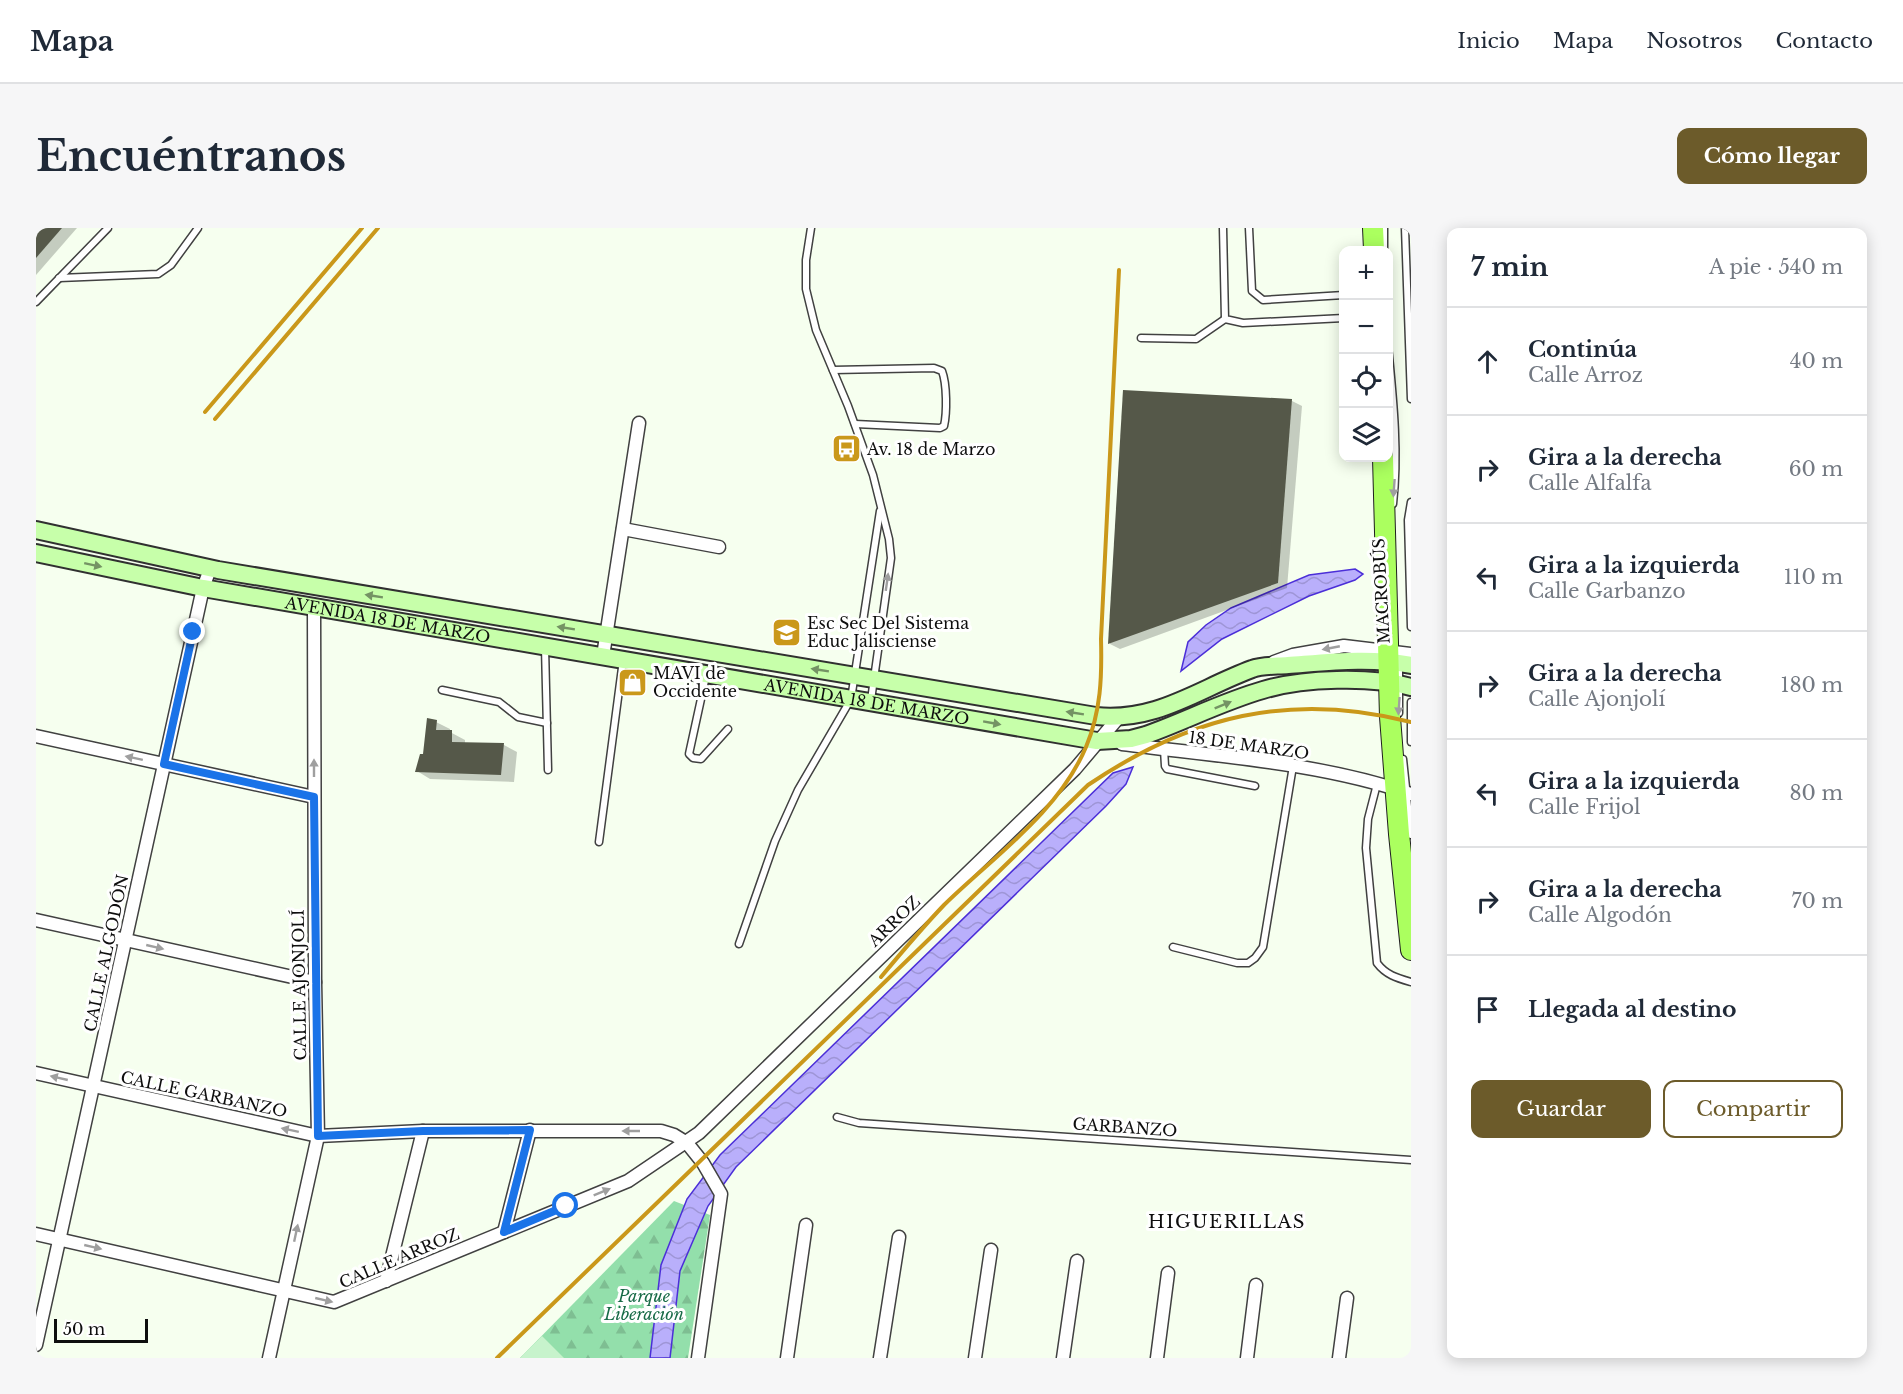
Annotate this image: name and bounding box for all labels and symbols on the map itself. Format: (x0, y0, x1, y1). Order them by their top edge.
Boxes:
bus stop icon: Av. 18 de Marzo (830, 433, 862, 465)
place label: Av. 18 de Marzo (866, 439, 995, 459)
one-way arrow (1390, 478, 1399, 497)
street label: MACROBÚS (1368, 538, 1394, 644)
one-way arrow (84, 561, 103, 570)
one-way arrow (883, 572, 892, 591)
one-way arrow (364, 591, 383, 600)
street label: AVENIDA 18 DE MARZO (283, 592, 492, 647)
place label: Esc Sec Del Sistema Educ Jalisciense (807, 613, 969, 651)
school or university icon: Esc Sec Del Sistema Educ Jalisciense (770, 616, 802, 648)
route end (179, 618, 205, 644)
one-way arrow (556, 623, 575, 632)
one-way arrow (1321, 644, 1340, 653)
place label: MAVI de Occidente (653, 663, 737, 701)
shop icon: MAVI de Occidente (616, 666, 648, 698)
one-way arrow (811, 666, 830, 675)
street label: AVENIDA 18 DE MARZO (762, 674, 971, 729)
one-way arrow (1395, 696, 1404, 715)
one-way arrow (1215, 700, 1233, 710)
one-way arrow (1065, 708, 1084, 717)
one-way arrow (983, 719, 1002, 728)
street label: 18 DE MARZO (1187, 727, 1311, 763)
one-way arrow (125, 752, 143, 762)
one-way arrow (309, 758, 319, 777)
street label: CALLE ALGODÓN (80, 872, 132, 1034)
street label: ARROZ (863, 891, 924, 951)
street label: CALLE AJONJOLÍ (288, 909, 310, 1061)
one-way arrow (145, 942, 164, 952)
street label: CALLE GARBANZO (119, 1067, 289, 1121)
one-way arrow (50, 1073, 68, 1083)
street label: GARBANZO (1072, 1113, 1178, 1141)
one-way arrow (281, 1124, 299, 1134)
one-way arrow (622, 1126, 641, 1136)
one-way arrow (593, 1187, 611, 1196)
route start (552, 1192, 578, 1218)
district label: HIGUERILLAS (1148, 1211, 1306, 1233)
one-way arrow (292, 1224, 302, 1243)
street label: CALLE ARROZ (336, 1224, 462, 1292)
one-way arrow (84, 1243, 102, 1253)
park label: Parque Liberación (603, 1286, 684, 1324)
one-way arrow (315, 1295, 333, 1305)
scale bar (54, 1316, 148, 1344)

